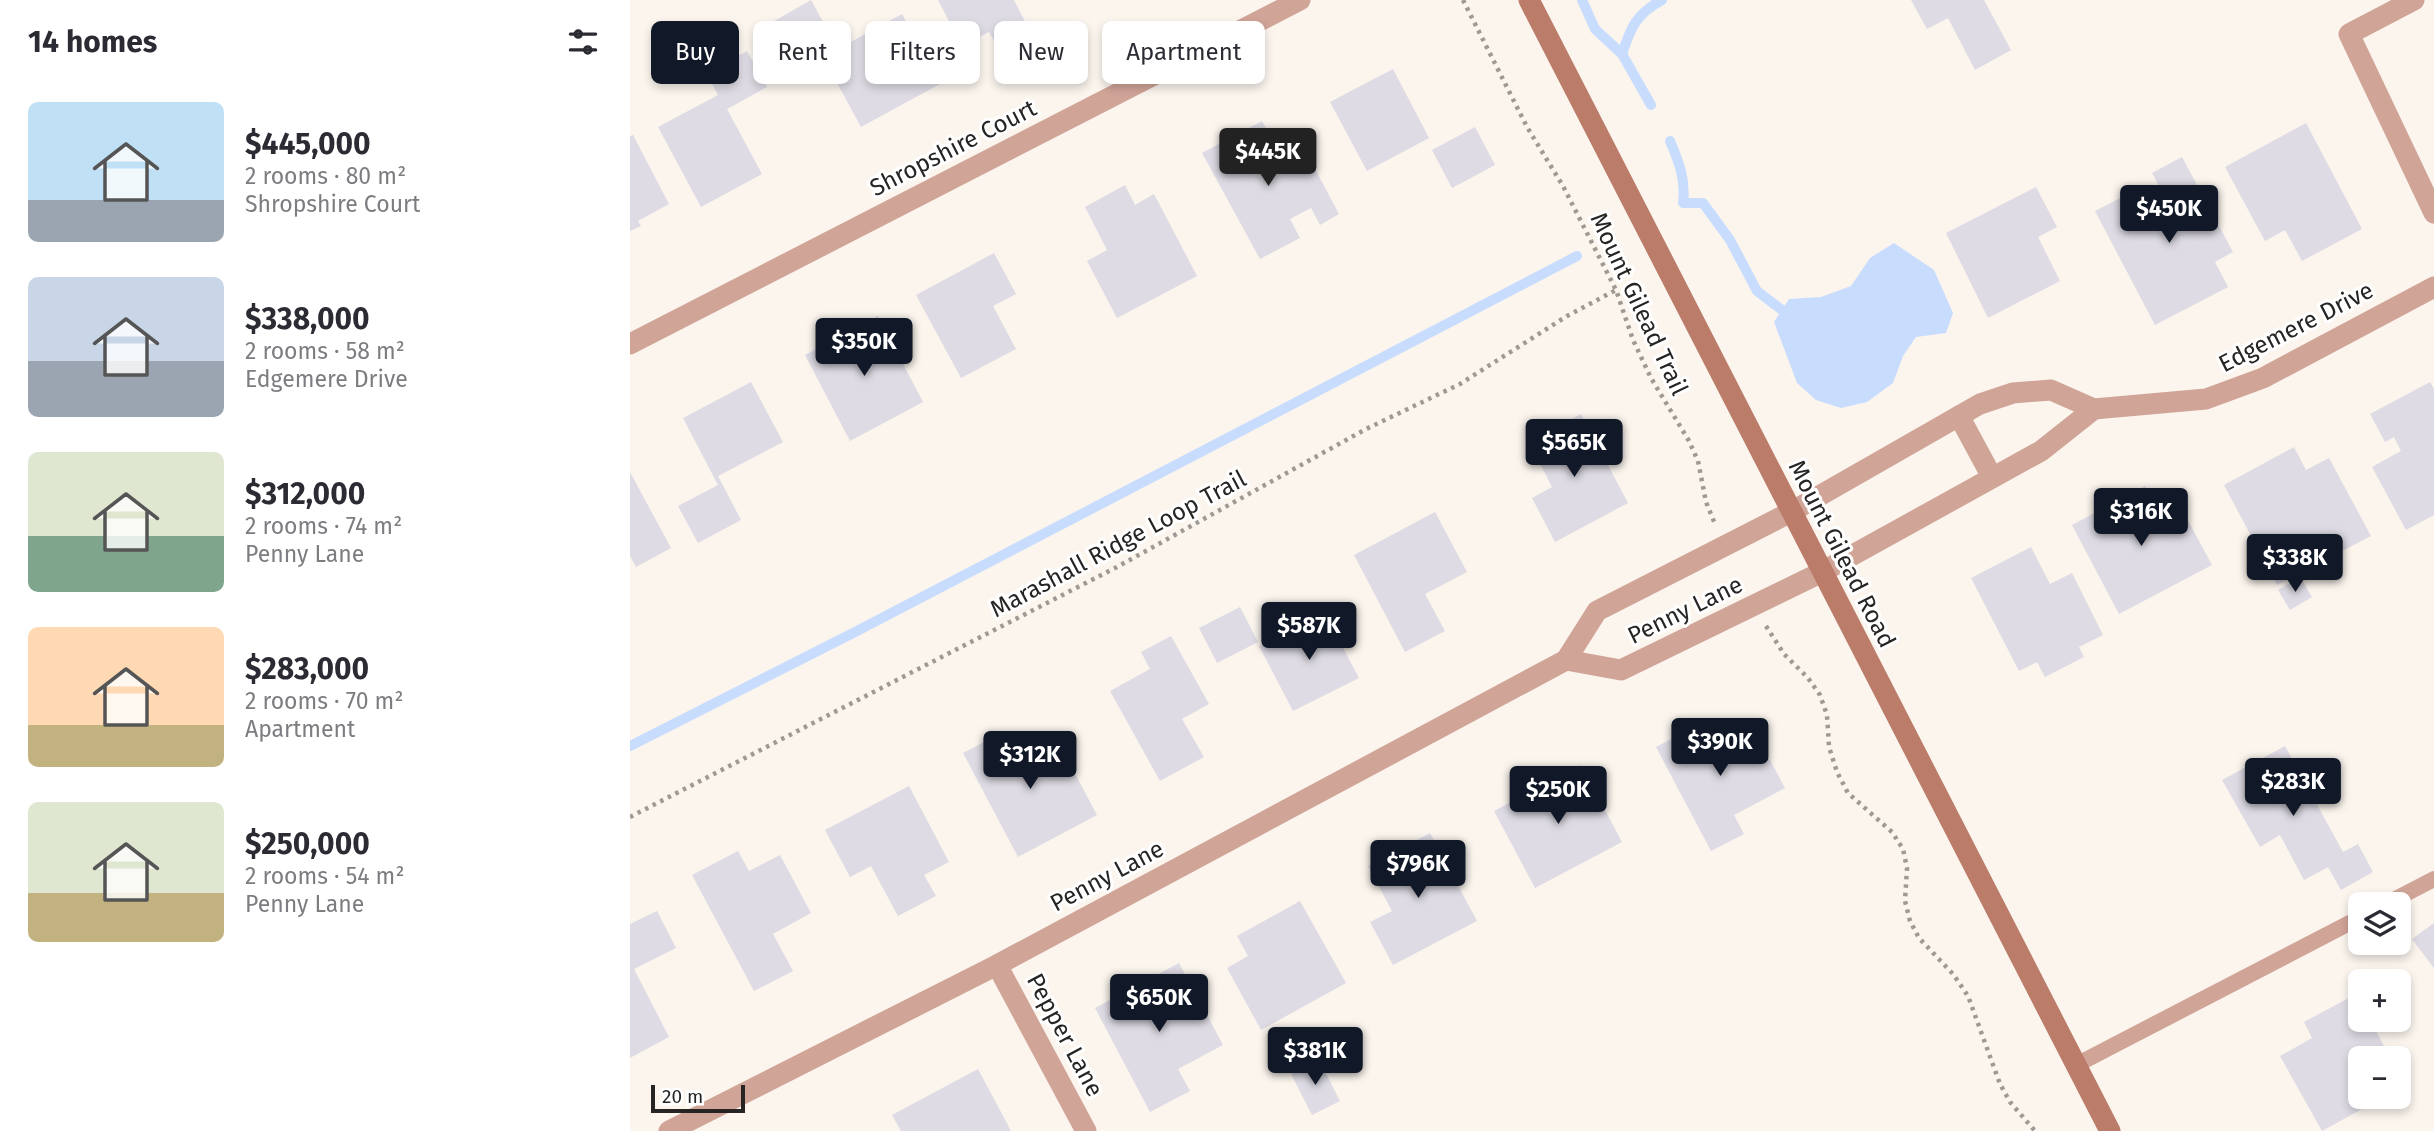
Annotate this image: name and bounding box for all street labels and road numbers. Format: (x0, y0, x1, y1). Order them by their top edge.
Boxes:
street label: Shropshire Court (865, 94, 1041, 202)
street label: Mount Gilead Trail (1584, 208, 1694, 400)
street label: Edgemere Drive (2214, 276, 2378, 378)
street label: Mount Gilead Road (1783, 456, 1901, 652)
street label: Marashall Ridge Loop Trail (985, 465, 1251, 623)
street label: Penny Lane (1623, 570, 1747, 650)
street label: Penny Lane (1046, 834, 1168, 918)
street label: Pepper Lane (1021, 969, 1109, 1101)

